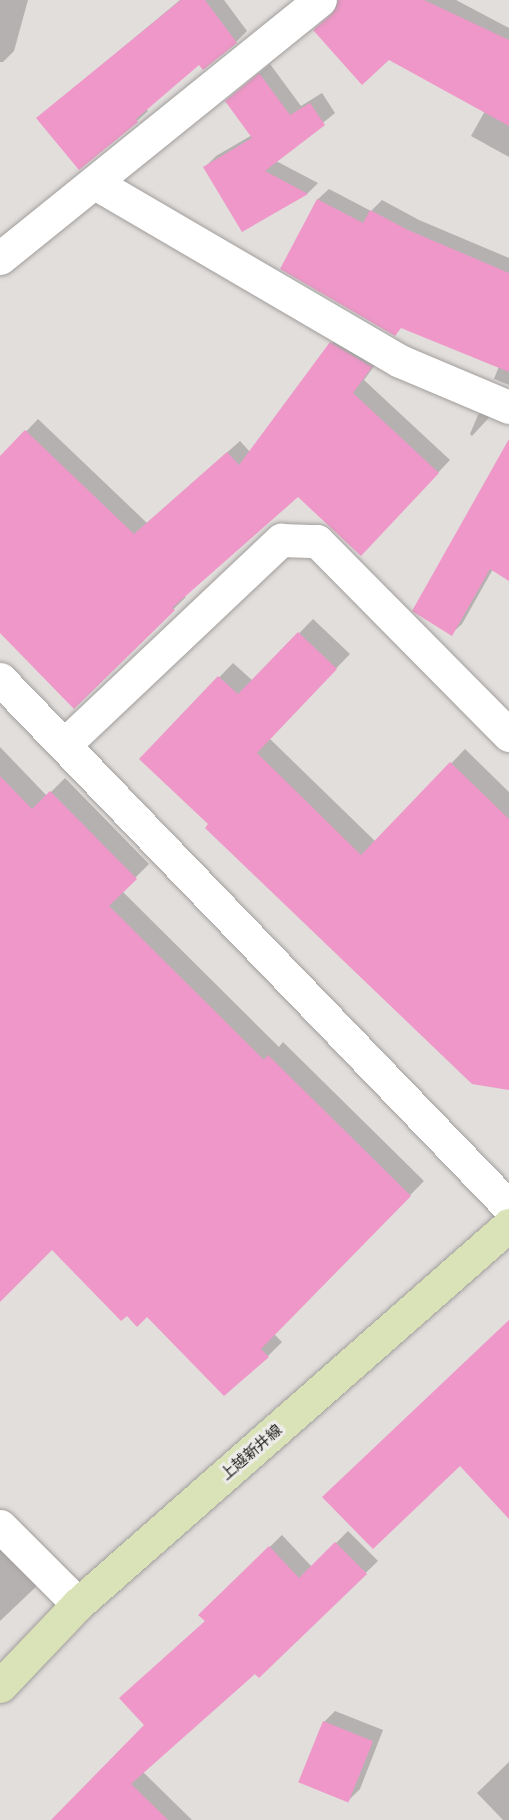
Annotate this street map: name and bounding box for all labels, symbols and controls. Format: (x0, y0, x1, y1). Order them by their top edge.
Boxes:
street label: 上越新井線 (217, 1421, 285, 1483)

